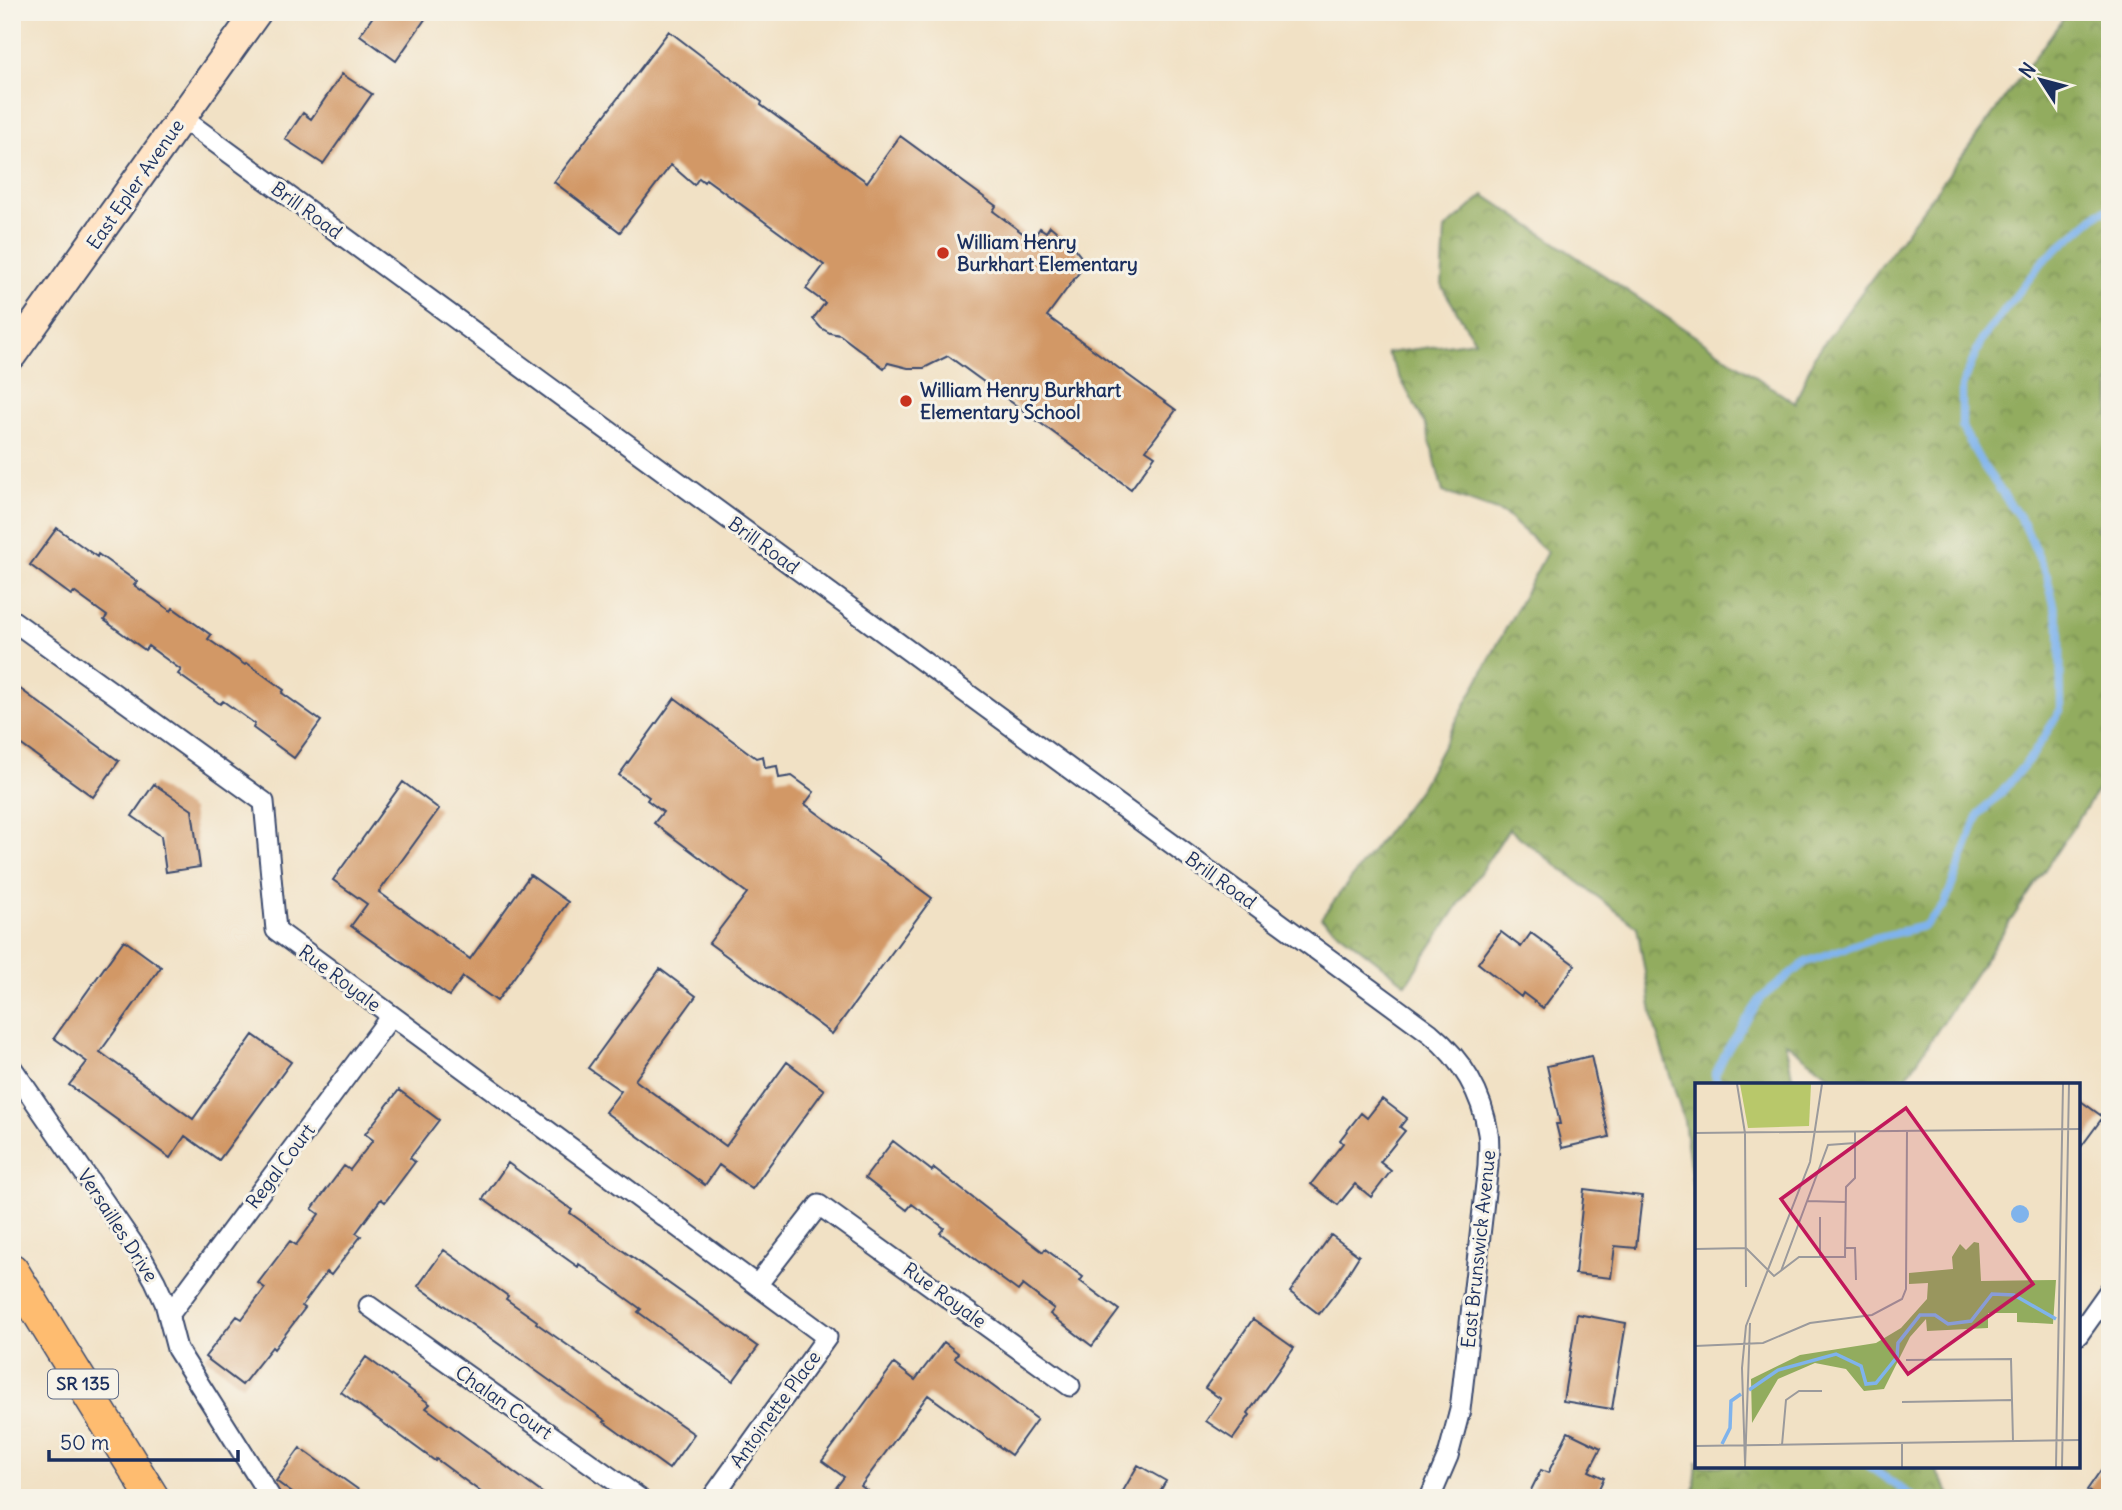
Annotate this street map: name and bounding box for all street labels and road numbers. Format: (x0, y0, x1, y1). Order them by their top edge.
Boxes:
street label: East Epler Avenue (81, 114, 189, 254)
street label: Brill Road (267, 176, 347, 244)
street label: Brill Road (724, 511, 804, 579)
street label: Brill Road (1181, 846, 1261, 914)
street label: Rue Royale (294, 939, 386, 1017)
street label: Regal Court (240, 1119, 320, 1213)
street label: East Brunswick Avenue (1456, 1149, 1500, 1349)
street label: Versailles Drive (73, 1164, 163, 1286)
street label: Rue Royale (899, 1257, 991, 1333)
street label: Antoinette Place (724, 1346, 826, 1472)
street label: Chalan Court (451, 1360, 557, 1444)
road number: SR 135 (48, 1370, 118, 1399)

